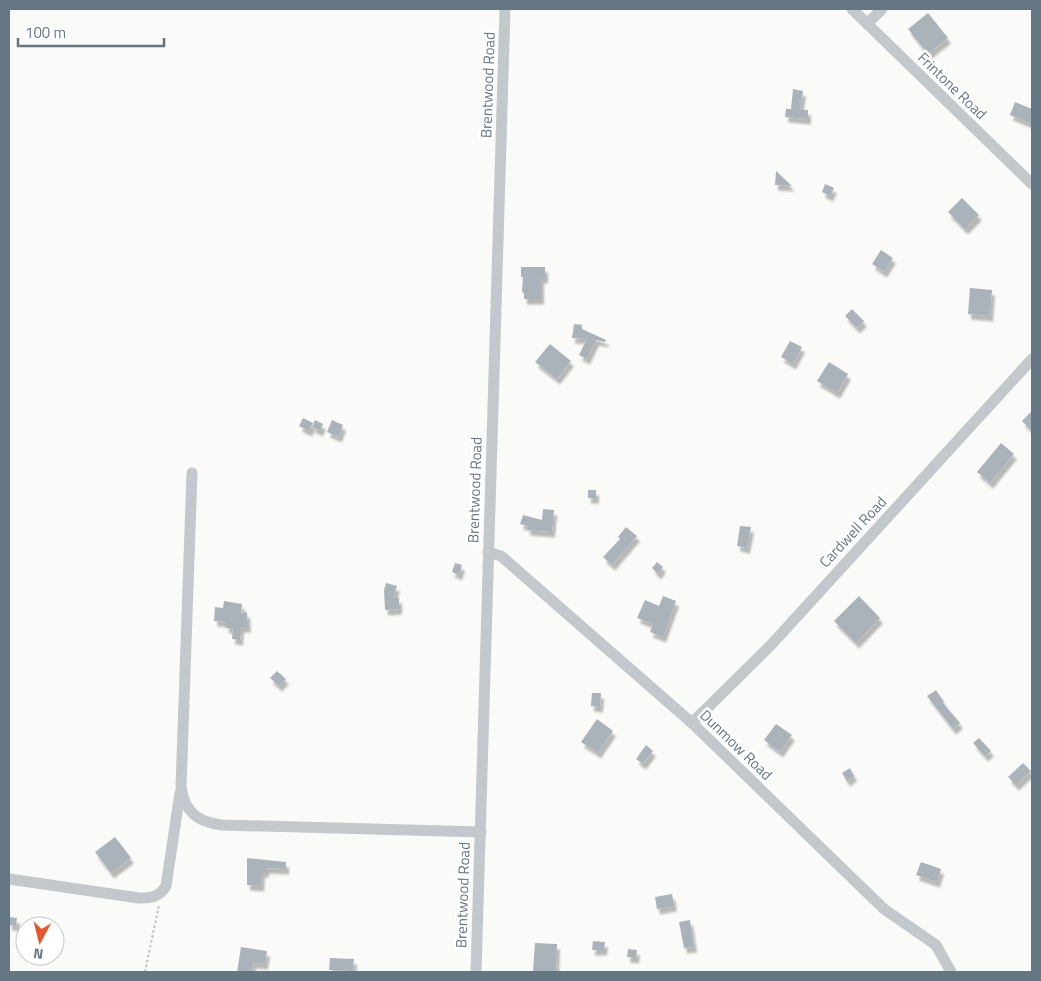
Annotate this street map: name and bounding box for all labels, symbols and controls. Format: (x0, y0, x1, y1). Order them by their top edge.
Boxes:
scale bar (18, 15, 164, 47)
text: 100 m (25, 21, 66, 44)
street label: Brentwood Road (474, 32, 501, 138)
street label: Frintone Road (912, 47, 992, 125)
street label: Brentwood Road (461, 437, 488, 543)
street label: Cardwell Road (813, 491, 892, 573)
street label: Dunmow Road (695, 704, 778, 785)
street label: Brentwood Road (449, 842, 476, 948)
north arrow (15, 916, 65, 966)
text: N (32, 943, 44, 965)

